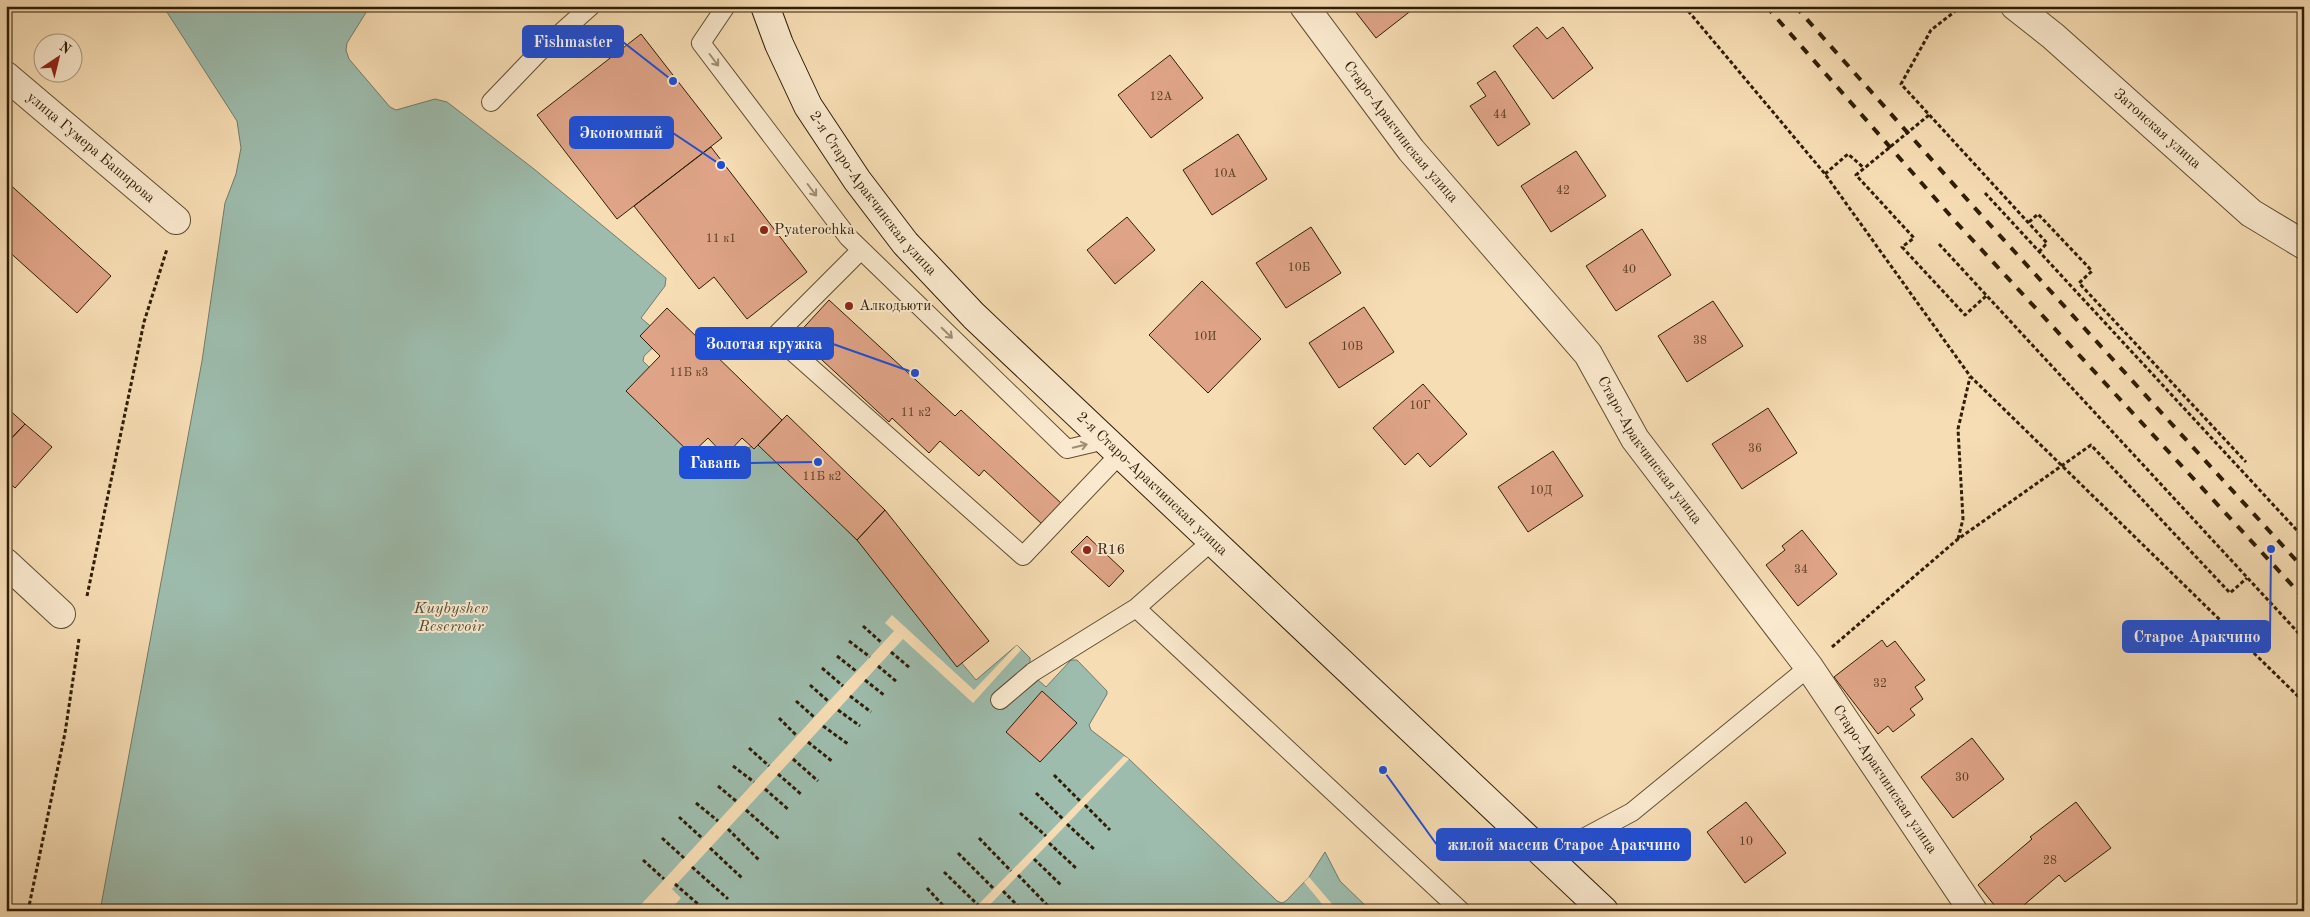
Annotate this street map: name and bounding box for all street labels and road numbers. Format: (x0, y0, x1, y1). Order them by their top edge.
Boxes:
street label: Старо-Аракчинская улица (1341, 59, 1461, 206)
street label: Затонская улица (2110, 86, 2204, 172)
street label: улица Гумера Баширова (24, 89, 158, 206)
street label: 2-я Старо-Аракчинская улица (806, 109, 940, 279)
street label: Старо-Аракчинская улица (1594, 374, 1705, 528)
street label: 2-я Старо-Аракчинская улица (1073, 409, 1231, 559)
street label: Старо-Аракчинская улица (1829, 703, 1940, 857)

